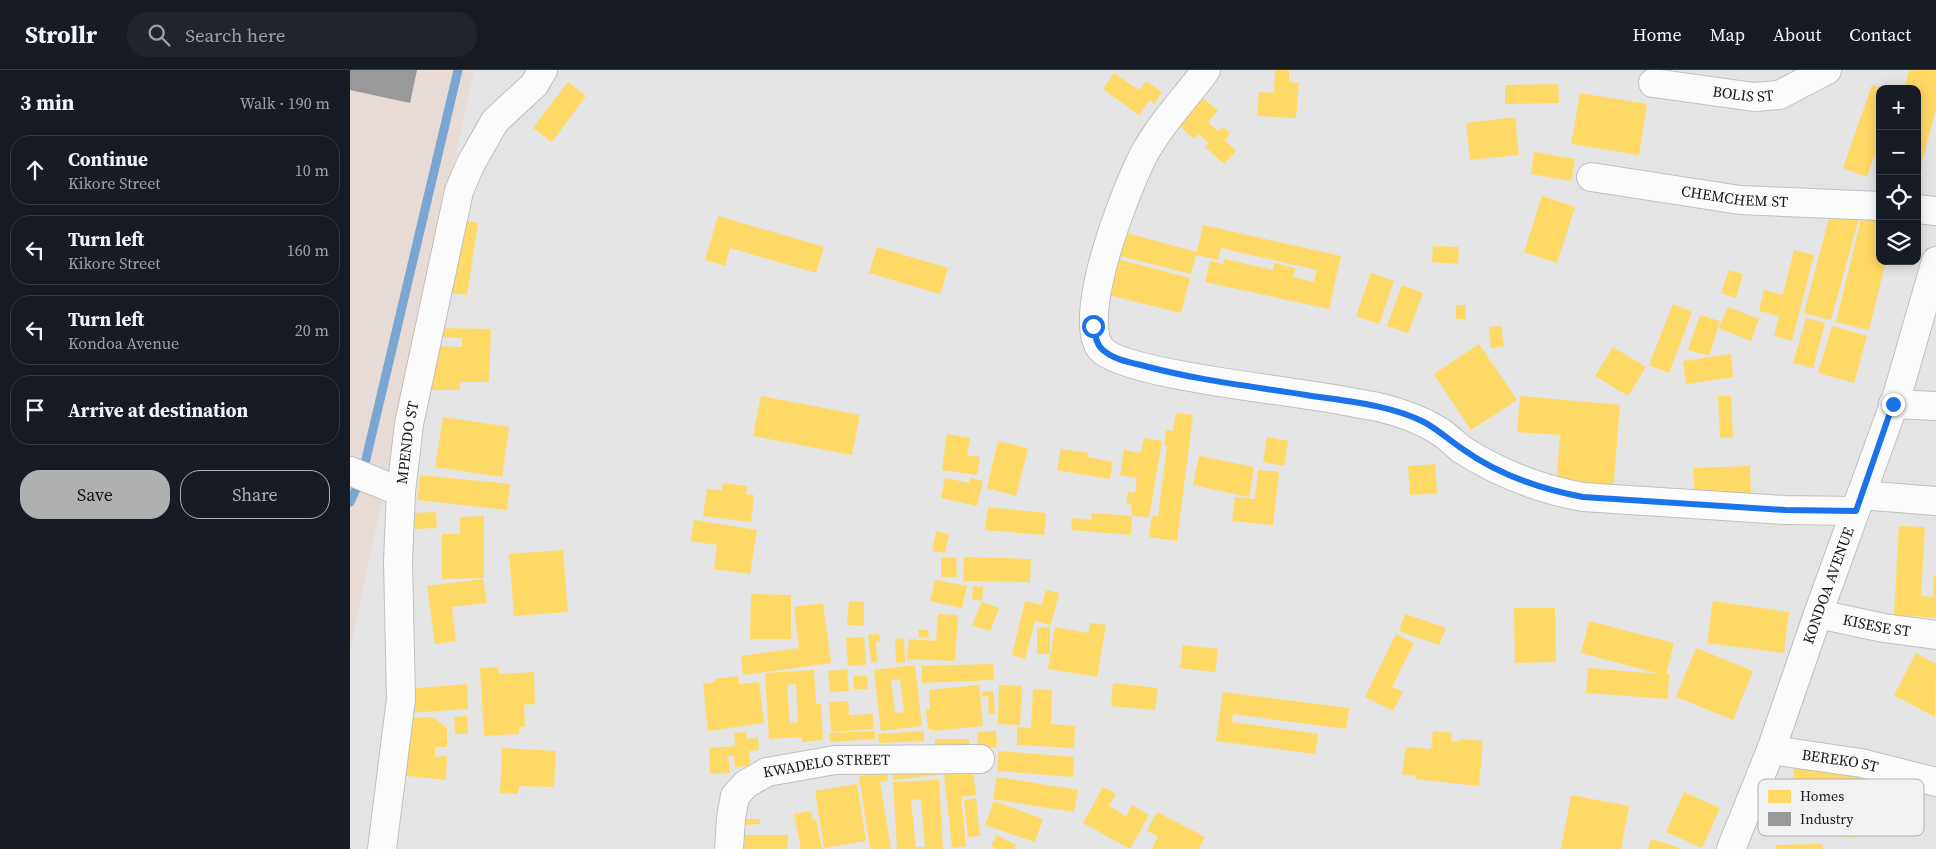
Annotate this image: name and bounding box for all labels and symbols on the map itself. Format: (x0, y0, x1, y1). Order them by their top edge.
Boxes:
street label: BOLIS ST (1711, 80, 1775, 107)
street label: CHEMCHEM ST (1680, 180, 1788, 212)
route start (1082, 315, 1105, 338)
route end (1882, 393, 1905, 416)
street label: MPENDO ST (391, 399, 424, 485)
street label: KONDOA AVENUE (1797, 524, 1859, 647)
street label: KISESE ST (1841, 609, 1912, 642)
street label: BEREKO ST (1801, 744, 1881, 777)
street label: KWADELO STREET (761, 749, 890, 783)
legend (1758, 779, 1924, 836)
text: Homes (1800, 786, 1844, 806)
text: Industry (1800, 809, 1854, 829)

